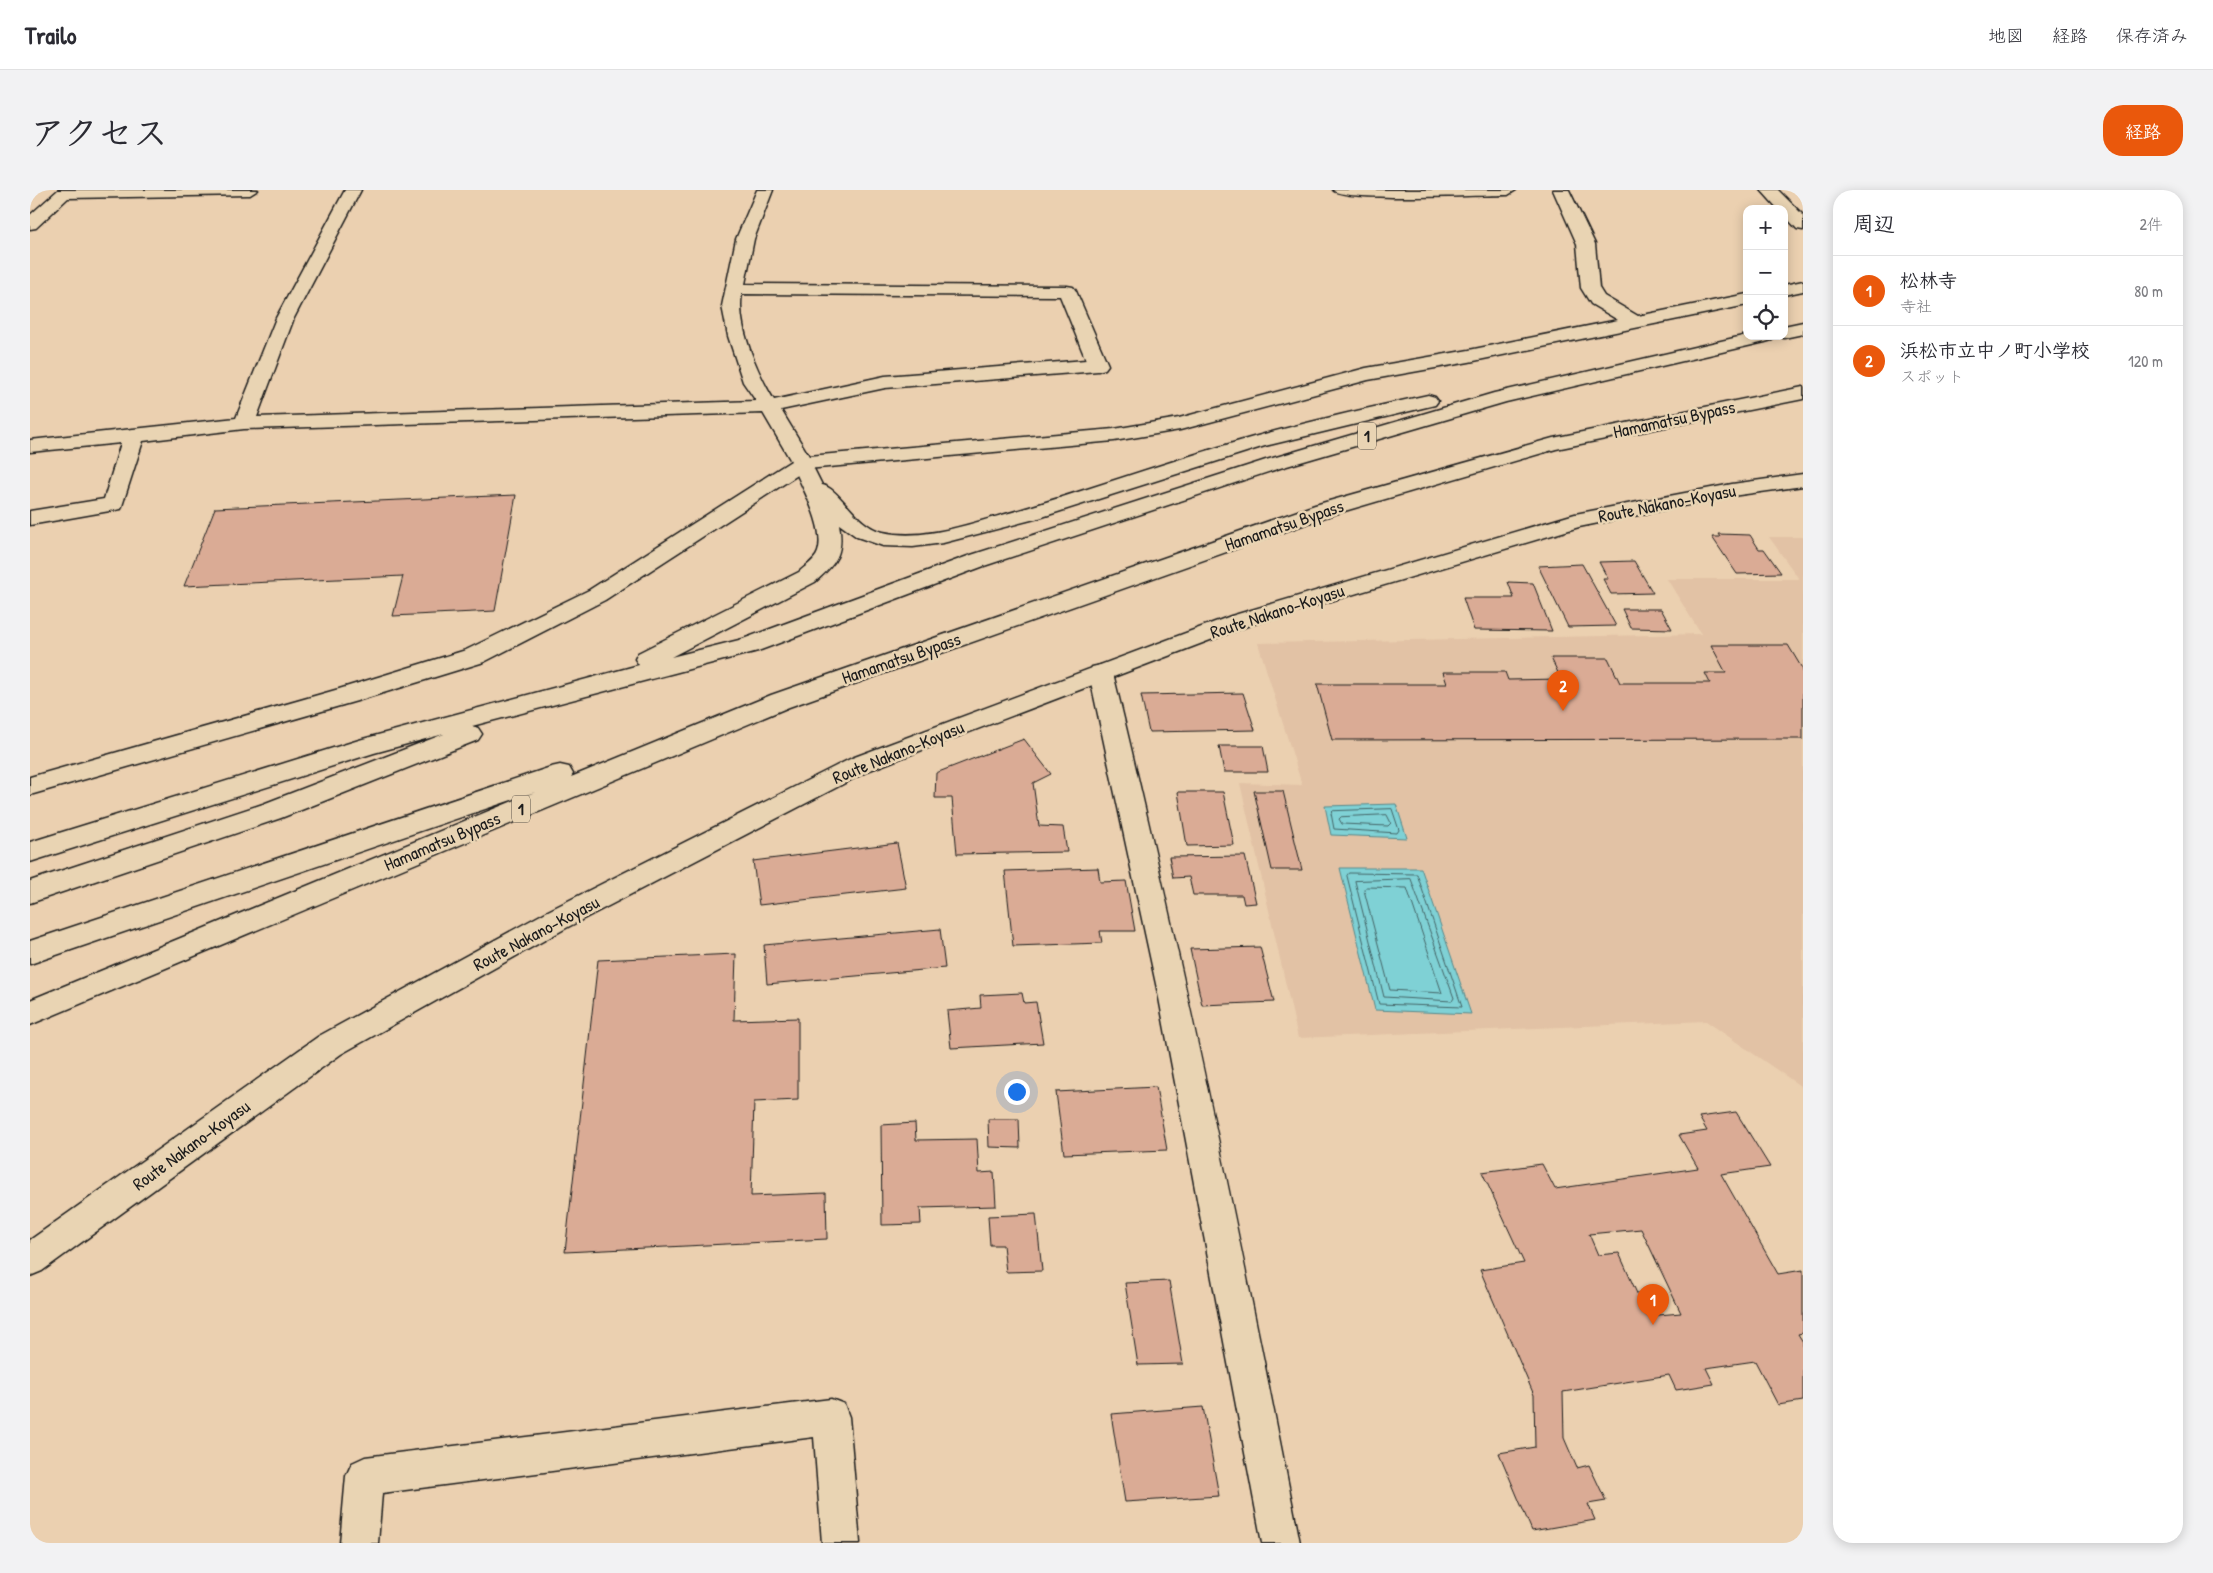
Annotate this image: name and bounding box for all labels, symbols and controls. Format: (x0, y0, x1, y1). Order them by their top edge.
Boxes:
text: Trailo (25, 19, 76, 51)
text: 地図 (1988, 23, 2024, 48)
text: 経路 (2052, 23, 2088, 48)
text: 保存済み (2116, 23, 2188, 48)
button: 経路 (2103, 105, 2183, 156)
text: アクセス (30, 109, 168, 156)
map controls (1743, 205, 1788, 340)
button: + (1743, 205, 1788, 250)
text: 周辺 (1853, 209, 1895, 238)
text: 2件 (2140, 213, 2163, 235)
button: − (1743, 250, 1788, 295)
text: 松林寺 (1900, 267, 1957, 293)
text: 1 (1866, 280, 1872, 302)
text: 80 m (2134, 280, 2163, 302)
button: locate (1743, 295, 1788, 340)
text: 寺社 (1900, 295, 1932, 317)
text: 浜松市立中ノ町小学校 (1900, 337, 2090, 363)
text: 2 (1865, 350, 1873, 372)
text: 120 m (2128, 350, 2163, 372)
text: スポット (1900, 365, 1964, 387)
street label: Hamamatsu Bypass (1611, 394, 1737, 444)
road number: 1 (1358, 422, 1376, 450)
street label: Route Nakano-Koyasu (1596, 477, 1738, 529)
street label: Hamamatsu Bypass (1221, 493, 1347, 557)
street label: Route Nakano-Koyasu (1207, 578, 1347, 644)
street label: Hamamatsu Bypass (838, 626, 964, 690)
pin: 2 (1547, 670, 1579, 711)
street label: Route Nakano-Koyasu (829, 714, 967, 790)
road number: 1 (512, 796, 530, 822)
street label: Hamamatsu Bypass (380, 805, 504, 877)
street label: Route Nakano-Koyasu (469, 889, 603, 977)
your location (1004, 1079, 1030, 1105)
street label: Route Nakano-Koyasu (127, 1094, 255, 1196)
pin: 1 (1637, 1284, 1669, 1325)

